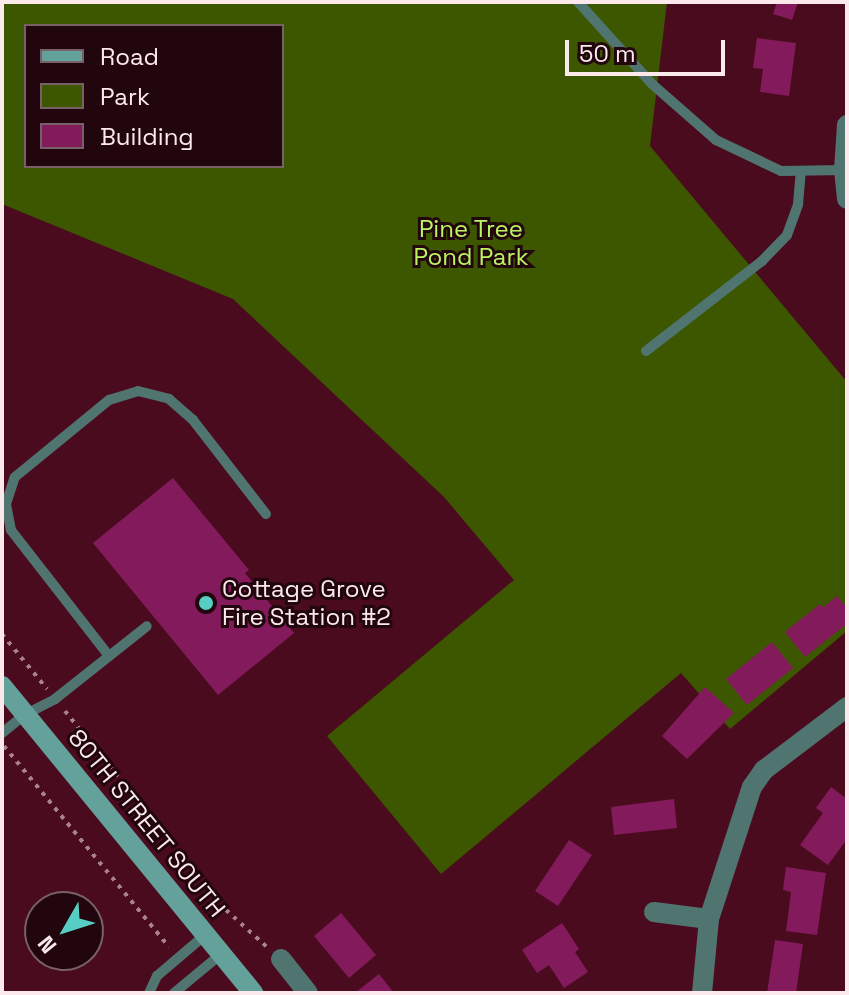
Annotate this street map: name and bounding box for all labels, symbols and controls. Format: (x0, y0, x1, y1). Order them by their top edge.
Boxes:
legend (24, 24, 284, 168)
scale bar (569, 24, 729, 74)
text: 50 m (579, 38, 636, 69)
text: Road (100, 41, 159, 72)
text: Park (100, 81, 150, 112)
text: Building (100, 121, 194, 152)
park label: Pine Tree Pond Park (413, 215, 529, 271)
place label: Cottage Grove Fire Station #2 (222, 575, 391, 631)
marker: Cottage Grove Fire Station #2 (197, 594, 215, 612)
street label: 80TH STREET SOUTH (62, 723, 232, 923)
north arrow (24, 891, 104, 971)
text: N (31, 930, 62, 959)

